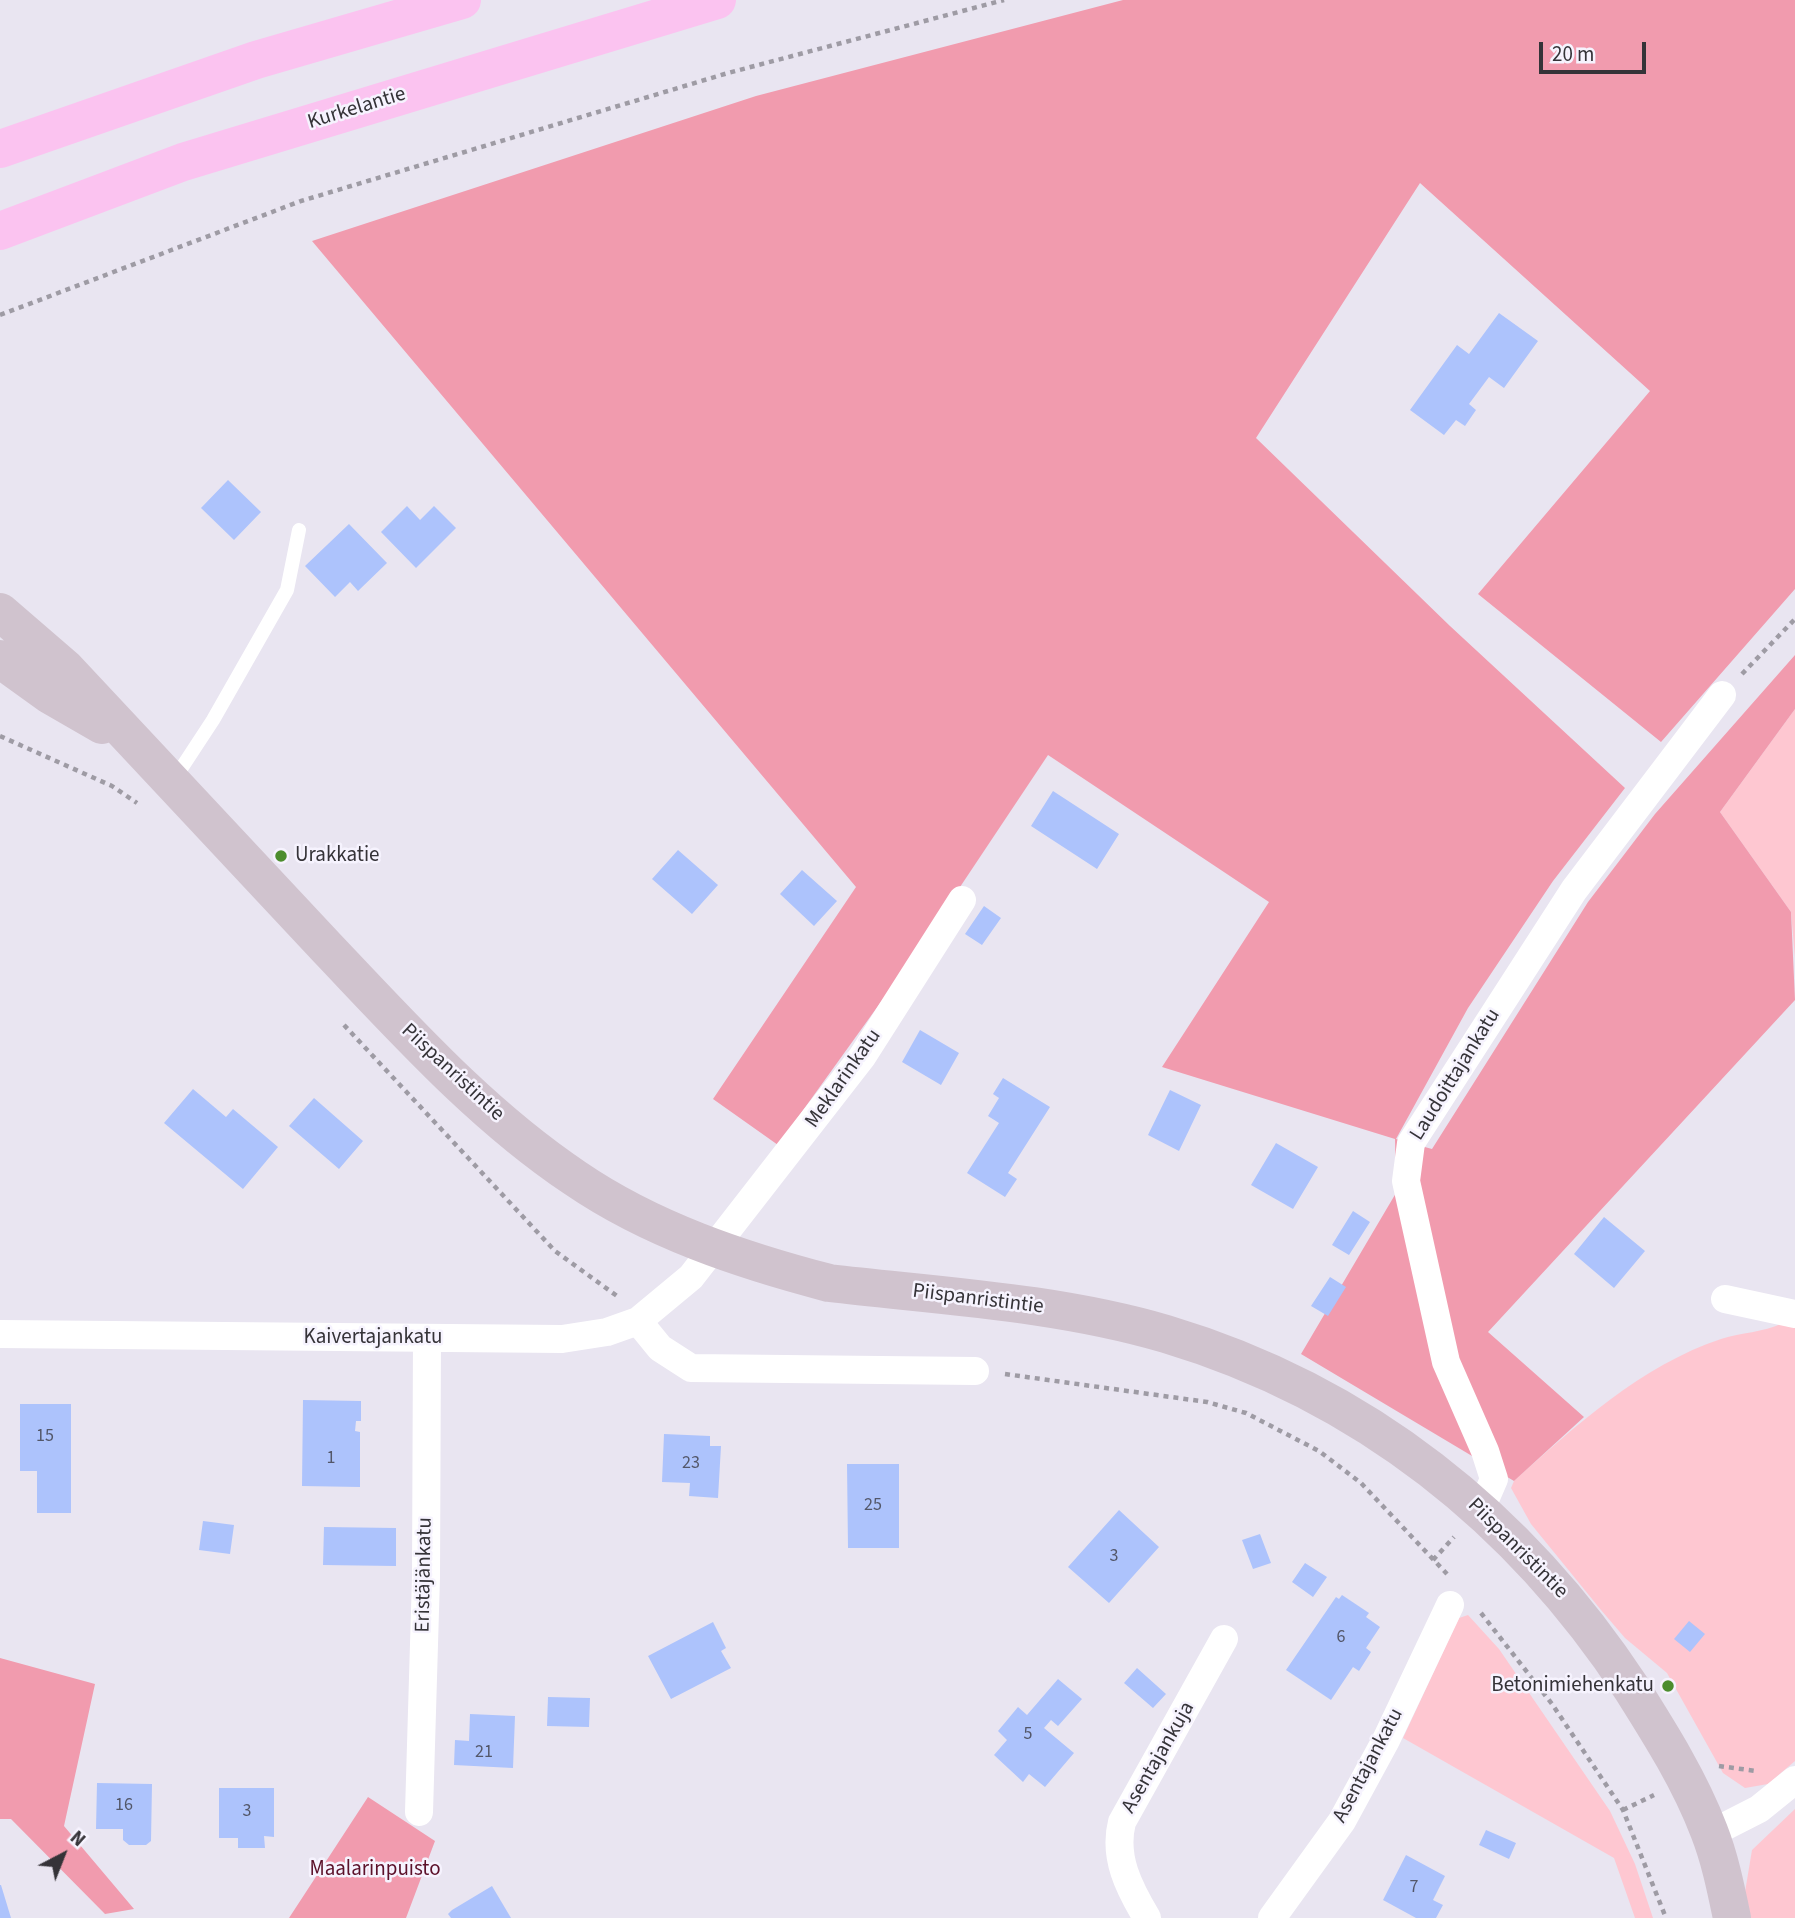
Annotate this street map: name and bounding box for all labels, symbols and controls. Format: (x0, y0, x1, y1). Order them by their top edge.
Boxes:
scale bar (1543, 28, 1650, 72)
text: 20 m (1552, 39, 1594, 69)
street label: Kurkelantie (305, 82, 409, 136)
place label: Urakkatie (295, 843, 379, 869)
marker: Urakkatie (273, 848, 289, 864)
street label: Laudoittajankatu (1405, 1004, 1507, 1146)
street label: Piispanristintie (395, 1019, 509, 1127)
street label: Meklarinkatu (801, 1025, 887, 1133)
street label: Piispanristintie (911, 1279, 1045, 1321)
street label: Kaivertajankatu (304, 1325, 442, 1351)
house number: 15 (36, 1426, 54, 1448)
house number: 1 (327, 1448, 335, 1470)
house number: 23 (682, 1453, 700, 1475)
street label: Piispanristintie (1462, 1494, 1572, 1604)
house number: 25 (864, 1495, 882, 1517)
street label: Eristäjänkatu (411, 1517, 439, 1633)
house number: 3 (1110, 1546, 1118, 1568)
house number: 6 (1337, 1627, 1345, 1649)
place label: Betonimiehenkatu (1491, 1673, 1654, 1699)
marker: Betonimiehenkatu (1660, 1678, 1676, 1694)
street label: Asentajankuja (1117, 1698, 1201, 1818)
street label: Asentajankatu (1328, 1704, 1410, 1828)
house number: 5 (1024, 1724, 1032, 1746)
house number: 21 (475, 1742, 493, 1764)
house number: 16 (115, 1795, 133, 1817)
house number: 3 (243, 1801, 251, 1823)
north arrow (28, 1820, 98, 1890)
text: N (64, 1825, 91, 1853)
park label: Maalarinpuisto (309, 1857, 441, 1883)
house number: 7 (1410, 1877, 1418, 1899)

